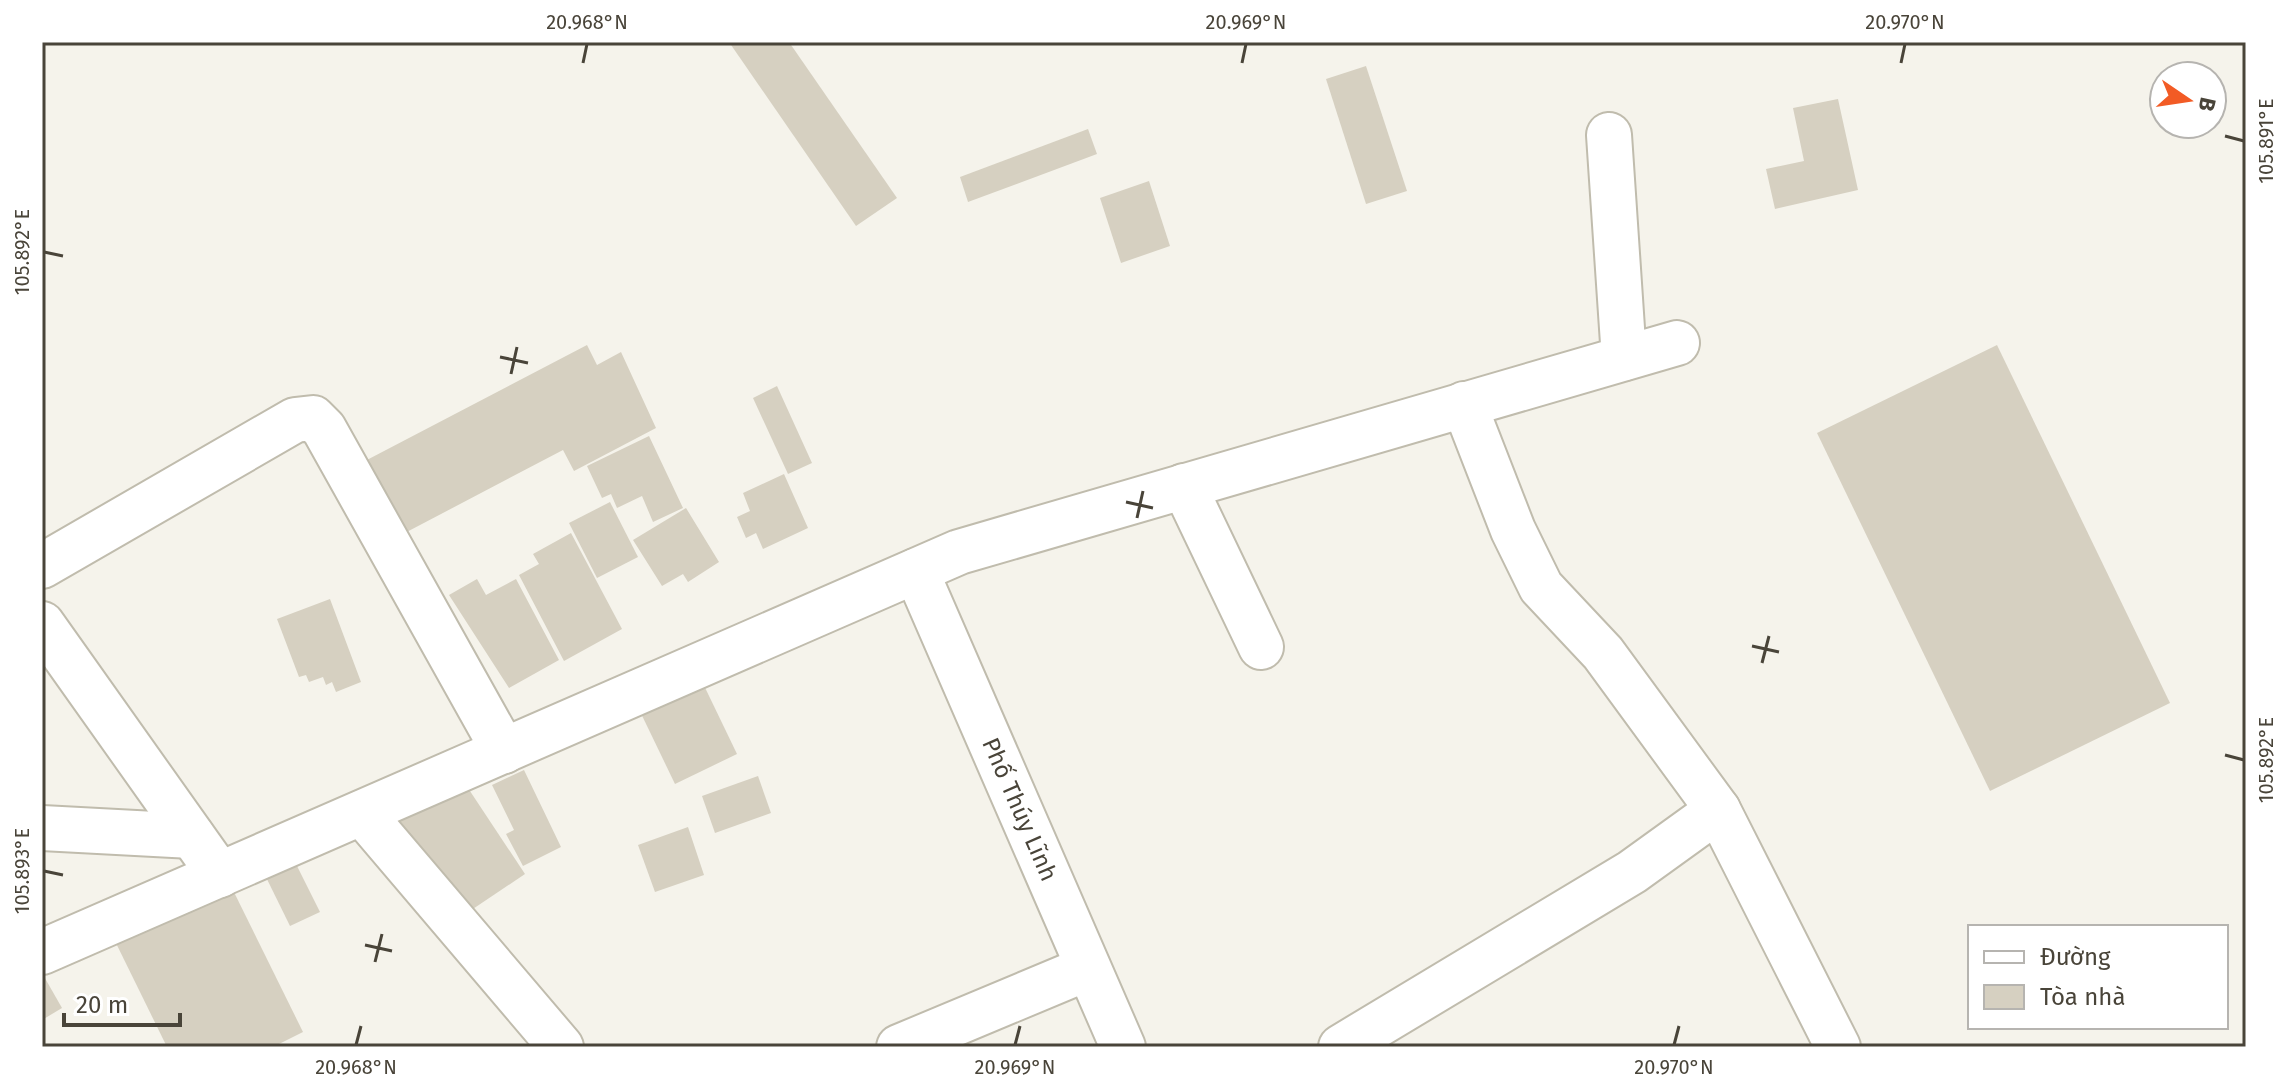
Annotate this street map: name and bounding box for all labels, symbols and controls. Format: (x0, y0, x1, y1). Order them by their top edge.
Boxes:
text: 20.968°N (546, 10, 628, 34)
text: 20.969°N (1206, 10, 1286, 34)
text: 20.970°N (1865, 10, 1945, 34)
north arrow (2148, 60, 2228, 140)
text: B (2192, 95, 2222, 114)
text: 105.891°E (2254, 98, 2278, 184)
text: 105.892°E (10, 209, 34, 295)
text: 105.892°E (2254, 717, 2278, 803)
street label: Phố Thúy Lĩnh (976, 734, 1063, 885)
text: 105.893°E (10, 828, 34, 914)
legend (1968, 925, 2228, 1029)
text: Đường (2040, 943, 2111, 971)
scale bar (64, 977, 180, 1027)
text: Tòa nhà (2040, 983, 2125, 1011)
text: 20 m (76, 991, 128, 1019)
text: 20.968°N (315, 1055, 397, 1079)
text: 20.969°N (975, 1055, 1055, 1079)
text: 20.970°N (1634, 1055, 1714, 1079)

